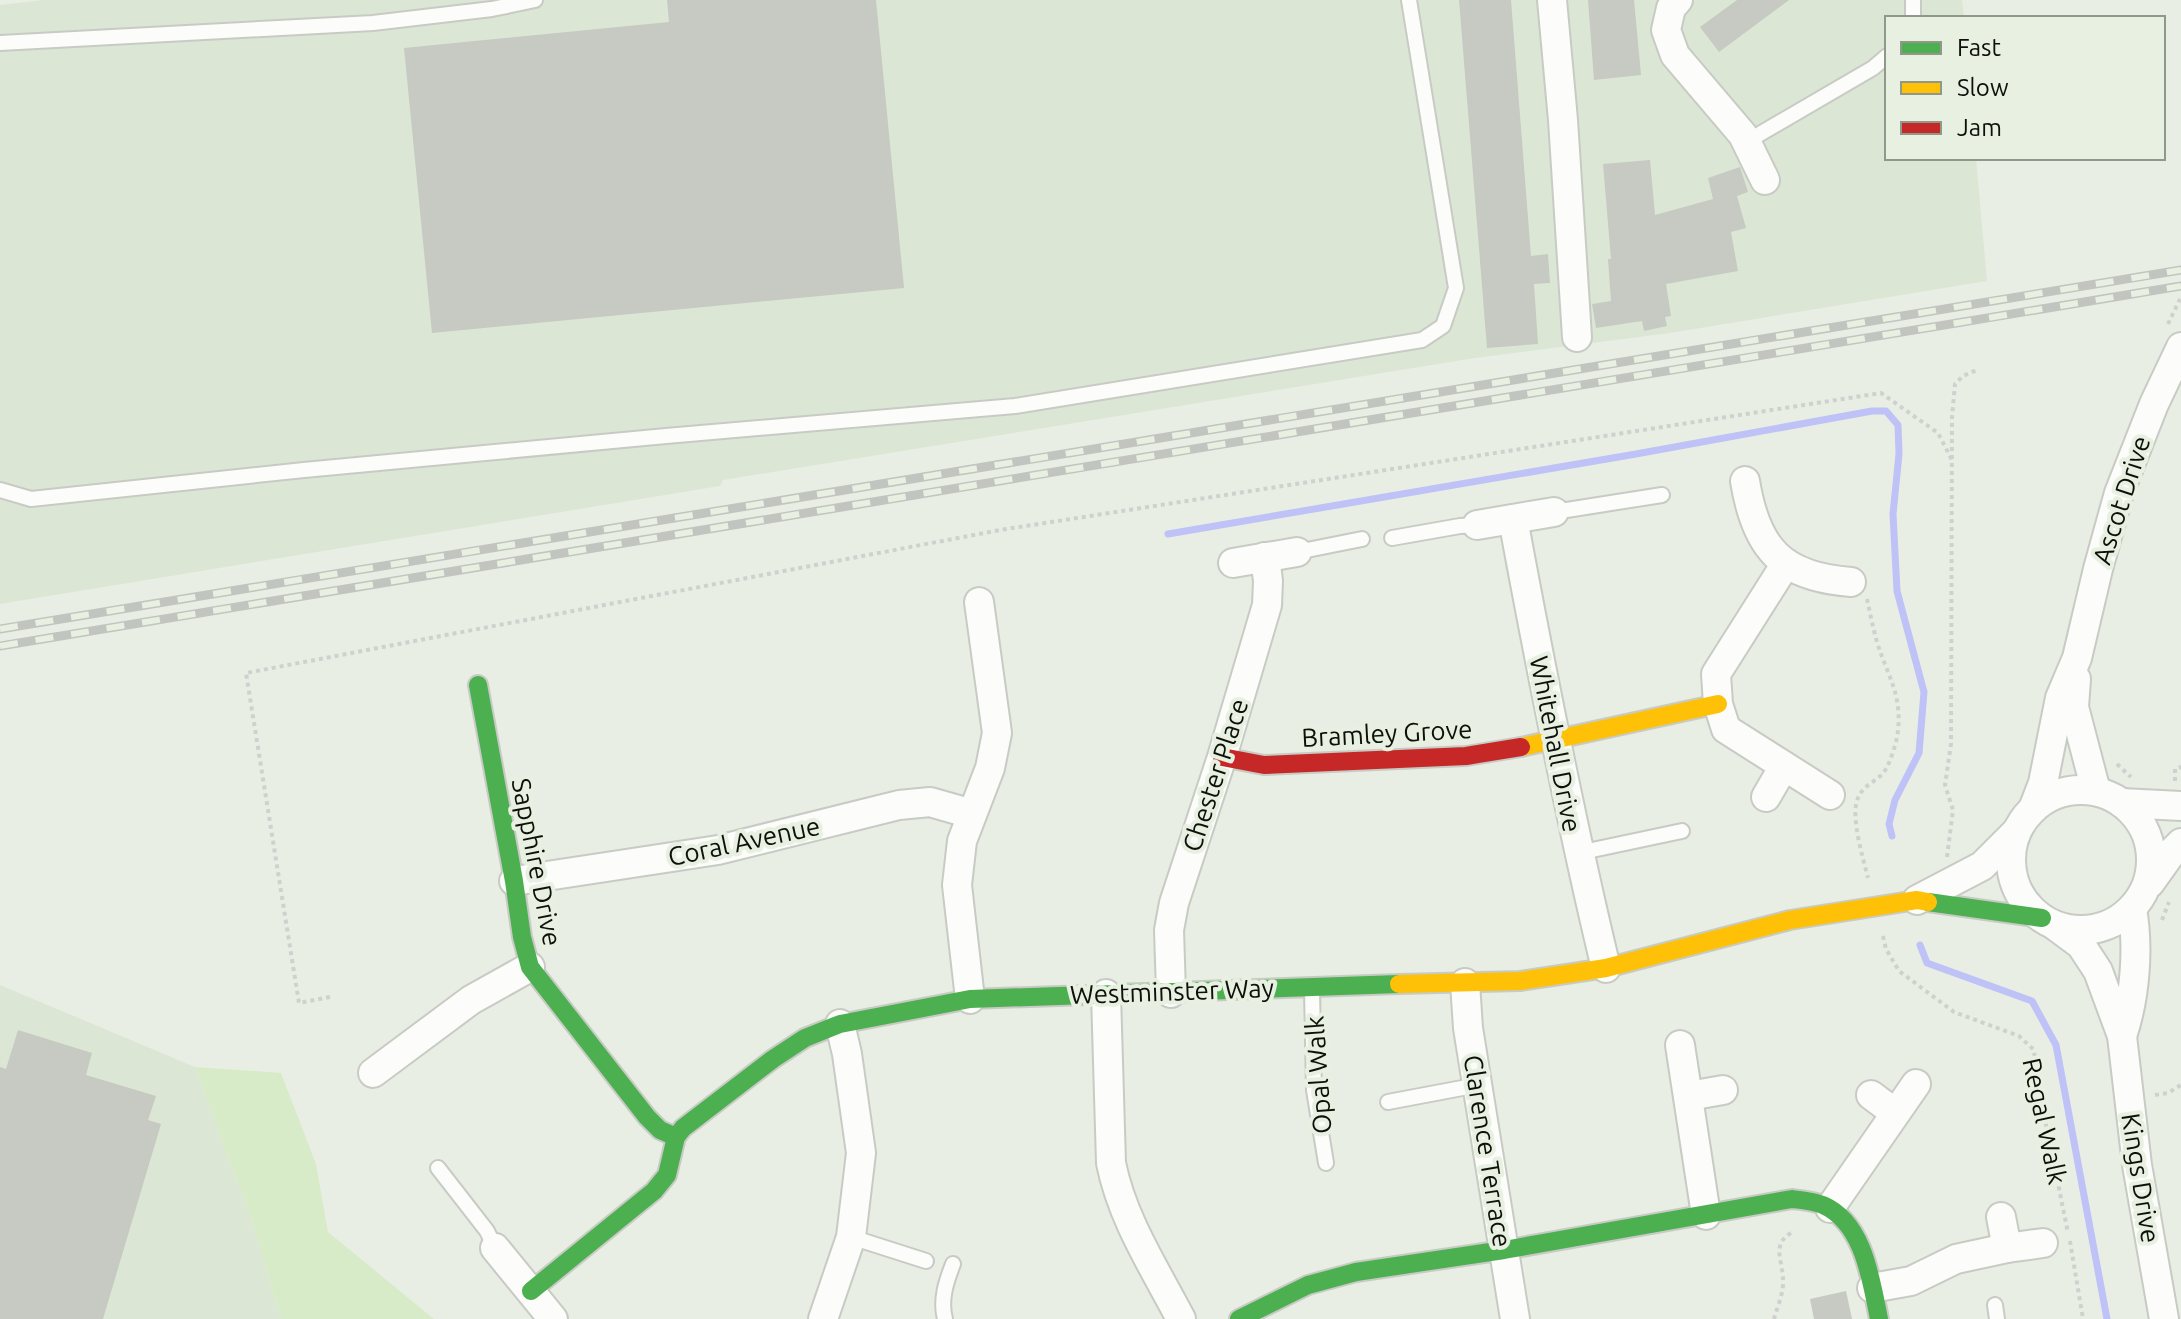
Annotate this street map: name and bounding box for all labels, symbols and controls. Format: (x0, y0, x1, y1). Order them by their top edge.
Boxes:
legend (1885, 16, 2165, 160)
text: Fast (1957, 34, 2001, 61)
text: Slow (1957, 74, 2009, 101)
text: Jam (1957, 114, 2002, 141)
street label: Ascot Drive (2087, 432, 2155, 568)
street label: Whitehall Drive (1525, 653, 1587, 835)
street label: Chester Place (1177, 695, 1253, 855)
street label: Bramley Grove (1301, 714, 1473, 752)
street label: Sapphire Drive (507, 776, 567, 948)
street label: Coral Avenue (665, 811, 823, 871)
street label: Westminster Way (1069, 973, 1275, 1009)
street label: Opal Walk (1299, 1015, 1337, 1135)
street label: Clarence Terrace (1458, 1053, 1518, 1249)
street label: Regal Walk (2017, 1055, 2073, 1187)
street label: Kings Drive (2116, 1111, 2166, 1245)

